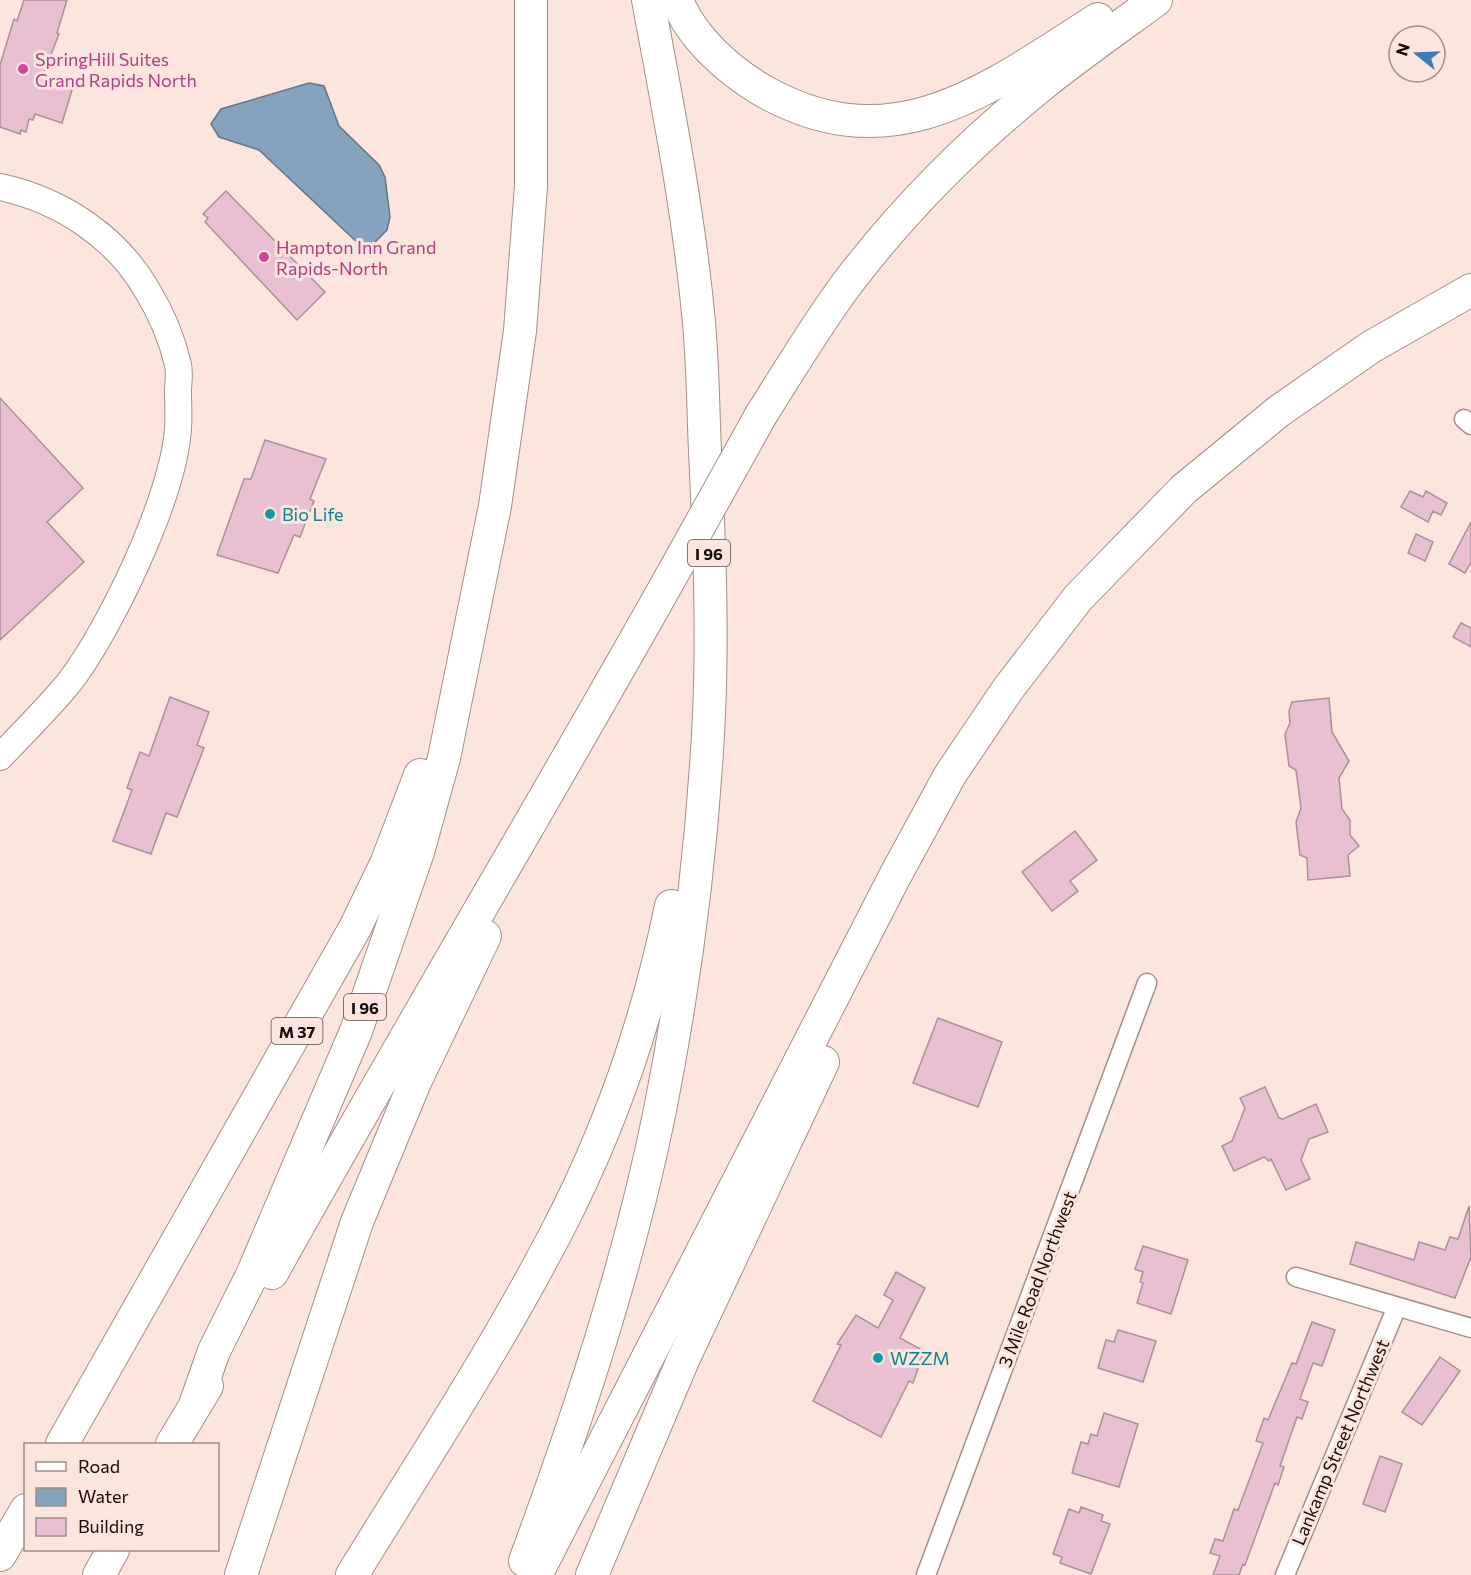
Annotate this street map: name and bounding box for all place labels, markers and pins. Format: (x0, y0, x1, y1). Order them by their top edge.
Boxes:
place label: SpringHill Suites Grand Rapids North (35, 48, 197, 91)
marker: SpringHill Suites Grand Rapids North (16, 62, 30, 76)
place label: Hampton Inn Grand Rapids-North (276, 236, 436, 279)
marker: Hampton Inn Grand Rapids-North (257, 250, 271, 264)
place label: Bio Life (282, 503, 344, 525)
marker: Bio Life (263, 507, 277, 521)
place label: WZZM (890, 1347, 950, 1369)
marker: WZZM (871, 1351, 885, 1365)

